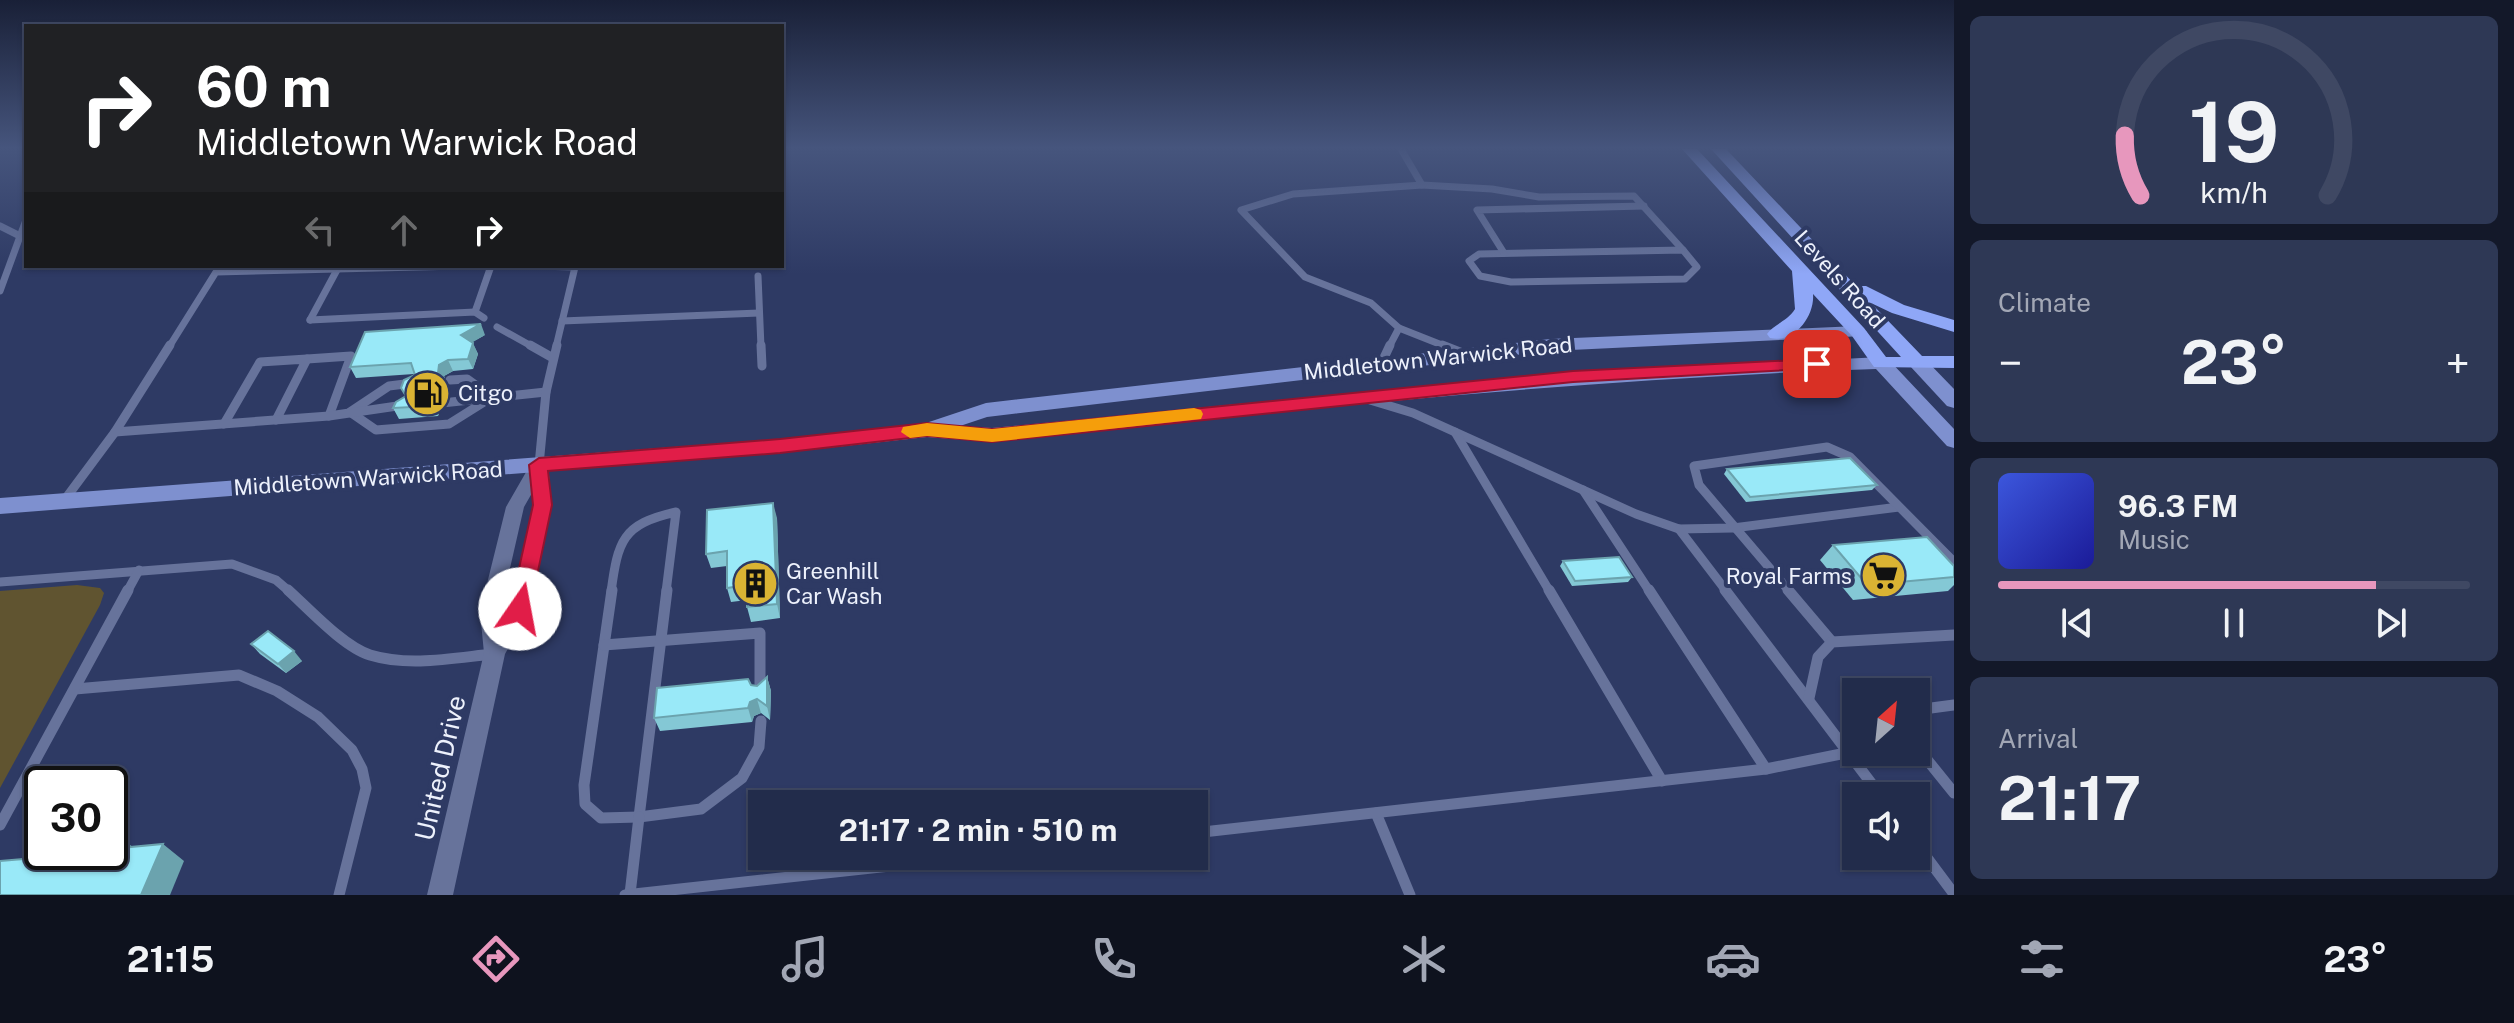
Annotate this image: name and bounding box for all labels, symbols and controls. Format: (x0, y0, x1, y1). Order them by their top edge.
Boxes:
text: 60 m (196, 54, 332, 120)
icon: right (64, 56, 168, 160)
text: 19 (2189, 83, 2279, 181)
text: Middletown Warwick Road (196, 121, 638, 163)
text: km/h (2200, 176, 2268, 209)
icon: left (298, 208, 342, 252)
icon: ahead (382, 208, 426, 252)
icon: right (466, 208, 510, 252)
street label: Levels Road (1789, 225, 1891, 333)
text: Climate (1998, 287, 2091, 318)
text: 23° (2181, 327, 2287, 398)
pin (1783, 330, 1851, 398)
street label: Middletown Warwick Road (1302, 331, 1574, 385)
text: − (1998, 337, 2022, 389)
text: + (2446, 337, 2470, 389)
icon: arrive (1795, 342, 1839, 386)
fuel station icon: Citgo (403, 369, 451, 417)
place label: Citgo (458, 380, 513, 406)
street label: Middletown Warwick Road (232, 456, 504, 500)
text: 96.3 FM (2118, 488, 2238, 524)
text: Music (2118, 524, 2190, 555)
supermarket icon: Royal Farms (1859, 552, 1907, 600)
place label: Greenhill Car Wash (786, 558, 883, 609)
building icon: Greenhill Car Wash (731, 560, 779, 608)
place label: Royal Farms (1726, 563, 1852, 589)
position arrow (478, 567, 562, 651)
icon: previous (2055, 601, 2099, 645)
icon: pause (2212, 601, 2256, 645)
icon: next (2369, 601, 2413, 645)
north arrow (1842, 678, 1930, 766)
map controls (1842, 678, 1930, 870)
street label: United Drive (408, 692, 472, 844)
text: Arrival (1998, 723, 2078, 754)
text: 21:17 (1998, 763, 2141, 834)
speed limit sign: 30 (24, 766, 128, 870)
button: sound (1842, 782, 1930, 870)
text: 21:17 · 2 min · 510 m (839, 812, 1117, 848)
icon: directions (468, 931, 524, 987)
icon: music (777, 931, 833, 987)
icon: phone (1086, 931, 1142, 987)
icon: climate (1396, 931, 1452, 987)
icon: car (1705, 931, 1761, 987)
icon: filters (2014, 931, 2070, 987)
text: 21:15 (127, 938, 214, 980)
text: 23° (2323, 938, 2387, 980)

